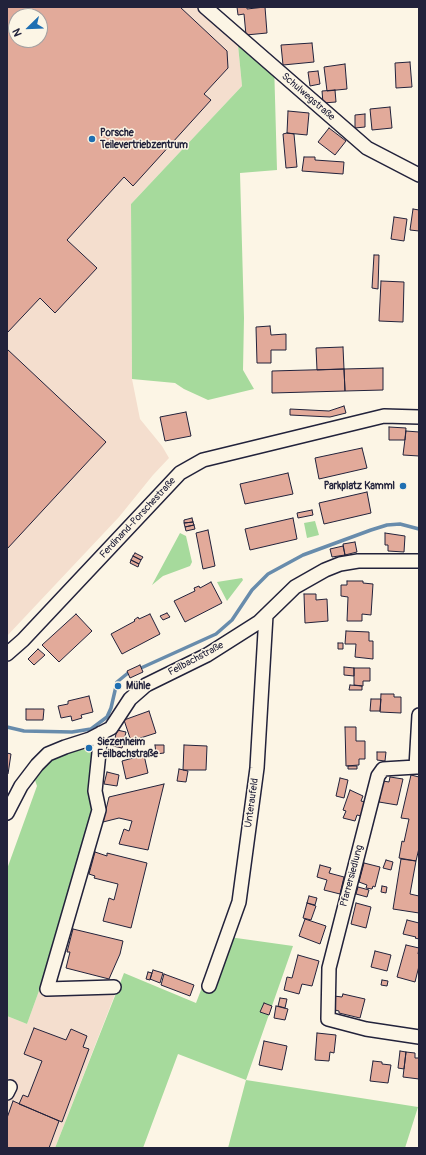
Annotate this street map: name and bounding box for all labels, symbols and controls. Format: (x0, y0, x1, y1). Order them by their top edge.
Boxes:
north arrow (8, 8, 48, 48)
text: N (10, 27, 25, 38)
street label: Schulwegstraße (279, 71, 337, 123)
place label: Porsche Teilevertriebzentrum (100, 127, 188, 150)
marker: Porsche Teilevertriebzentrum (87, 134, 97, 144)
street label: Ferdinand-Porschestraße (97, 475, 179, 561)
place label: Parkplatz Kamml (324, 480, 395, 492)
marker: Parkplatz Kamml (398, 481, 408, 491)
street label: Feilbachstraße (166, 639, 226, 679)
place label: Mühle (126, 680, 150, 692)
marker: Mühle (113, 681, 123, 691)
place label: Siezenheim Feilbachstraße (97, 736, 158, 760)
marker: Siezenheim Feilbachstraße (84, 743, 94, 753)
street label: Unteraufeld (243, 777, 261, 829)
street label: Pfarrersiedlung (338, 844, 366, 908)

